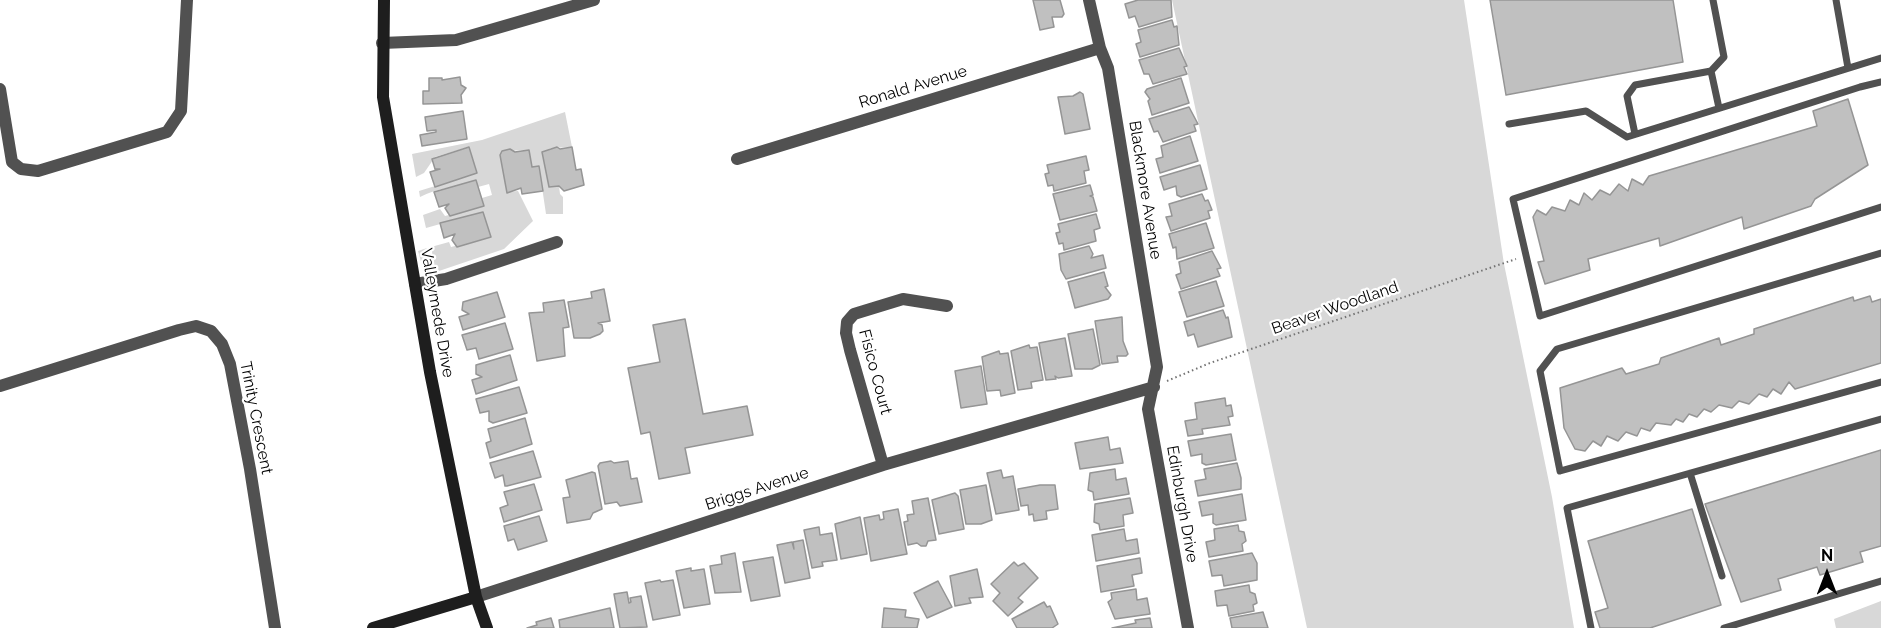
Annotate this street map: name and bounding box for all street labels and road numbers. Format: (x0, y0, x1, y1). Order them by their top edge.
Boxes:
street label: Ronald Avenue (857, 61, 969, 113)
street label: Blackmore Avenue (1125, 119, 1165, 261)
street label: Valleymede Drive (416, 247, 458, 379)
street label: Beaver Woodland (1269, 277, 1401, 339)
street label: Fisico Court (854, 327, 896, 417)
street label: Trinity Crescent (236, 360, 276, 476)
street label: Edinburgh Drive (1162, 444, 1202, 564)
street label: Briggs Avenue (703, 463, 811, 515)

